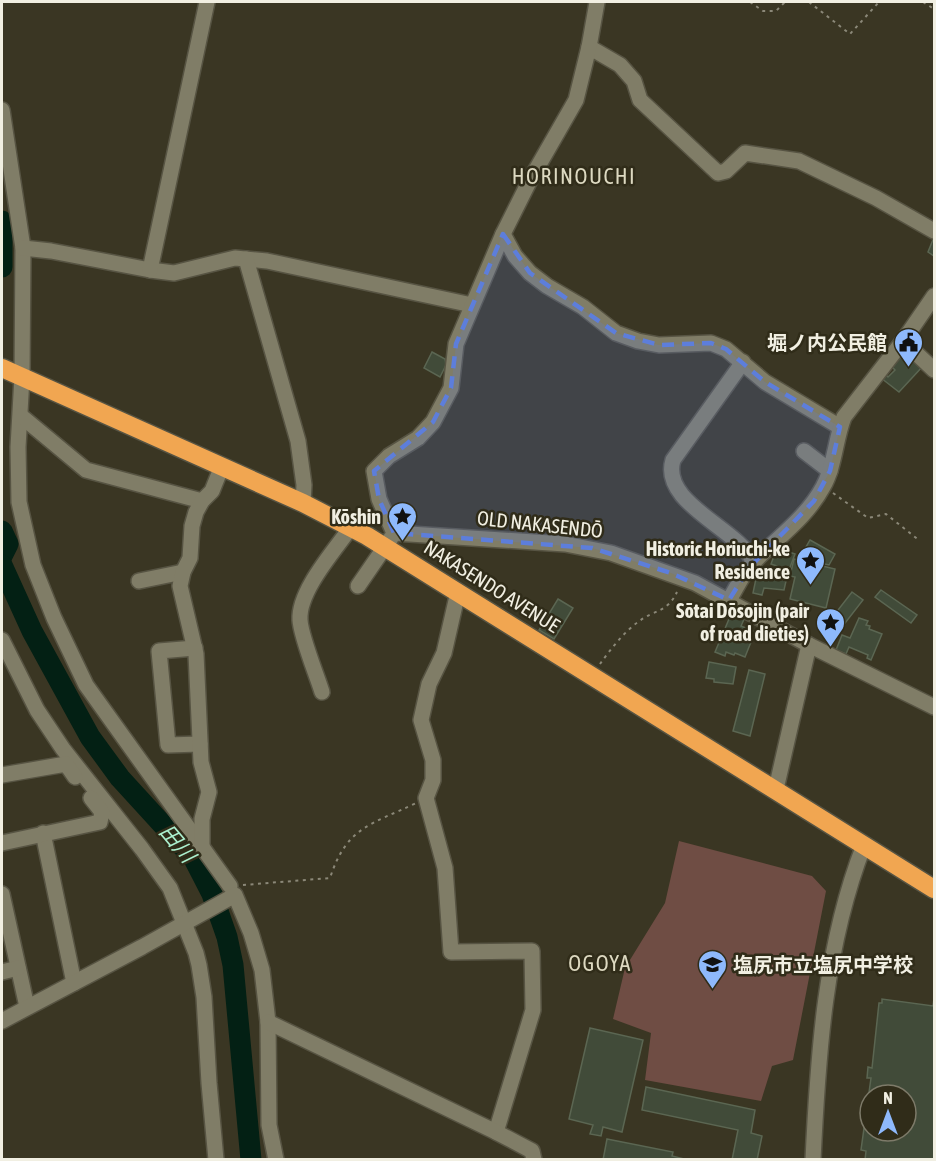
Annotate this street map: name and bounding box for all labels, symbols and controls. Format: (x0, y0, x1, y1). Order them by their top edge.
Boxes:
district label: HORINOUCHI (512, 163, 636, 189)
public building icon: 堀ノ内公民館 (892, 326, 924, 368)
place label: 堀ノ内公民館 (767, 331, 887, 354)
place icon: Kōshin (386, 500, 418, 542)
place label: Kōshin (331, 505, 381, 528)
street label: OLD NAKASENDŌ (476, 506, 604, 542)
street label: NAKASENDO AVENUE (420, 535, 564, 637)
place label: Historic Horiuchi-ke Residence (646, 537, 790, 583)
place icon: Historic Horiuchi-ke Residence (795, 544, 827, 586)
place label: Sōtai Dōsojin (pair of road dieties) (676, 599, 810, 645)
place icon: Sōtai Dōsojin (pair of road dieties) (814, 606, 846, 648)
water label: 田川 (155, 819, 202, 868)
school or university icon: 塩尻市立塩尻中学校 (696, 948, 728, 990)
district label: OGOYA (568, 950, 632, 976)
place label: 塩尻市立塩尻中学校 (733, 953, 913, 976)
north arrow (858, 1083, 918, 1143)
text: N (883, 1089, 893, 1107)

